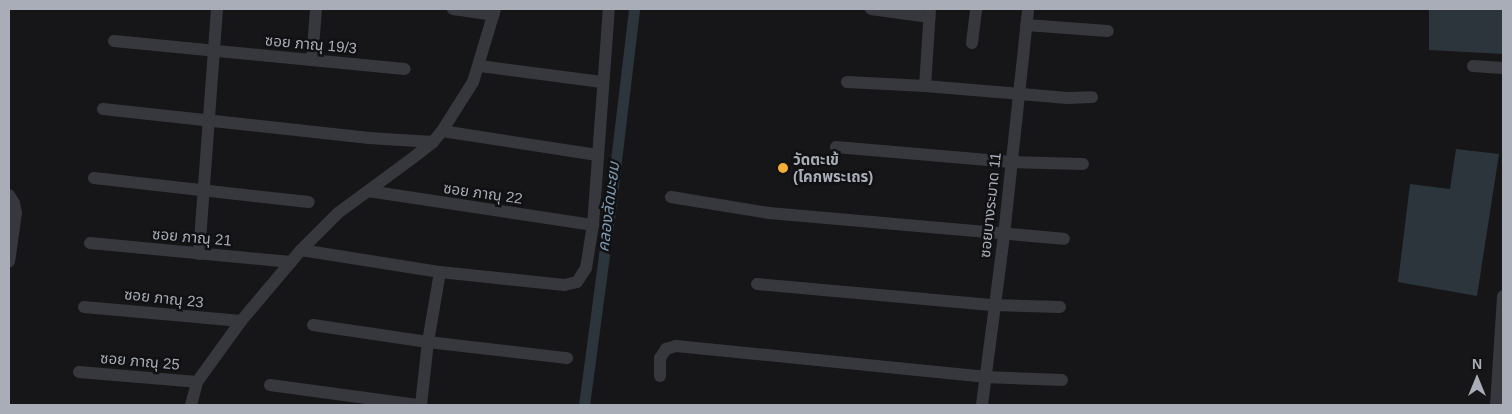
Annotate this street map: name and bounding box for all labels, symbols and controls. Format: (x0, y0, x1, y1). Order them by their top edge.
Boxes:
street label: ซอย ภาณุ 19/3 (264, 31, 358, 57)
place label: วัดตะเข้ (โคกพระเถร) (793, 150, 873, 185)
street label: ซอยบางระมาด 11 (976, 151, 1004, 259)
water label: คลองลัดมะยม (594, 161, 624, 253)
marker: วัดตะเข้ (โคกพระเถร) (777, 162, 789, 174)
street label: ซอย ภาณุ 22 (442, 179, 524, 207)
street label: ซอย ภาณุ 21 (152, 225, 232, 249)
street label: ซอย ภาณุ 23 (123, 285, 205, 311)
street label: ซอย ภาณุ 25 (100, 349, 180, 373)
north arrow (1452, 354, 1502, 404)
text: N (1472, 356, 1482, 372)

